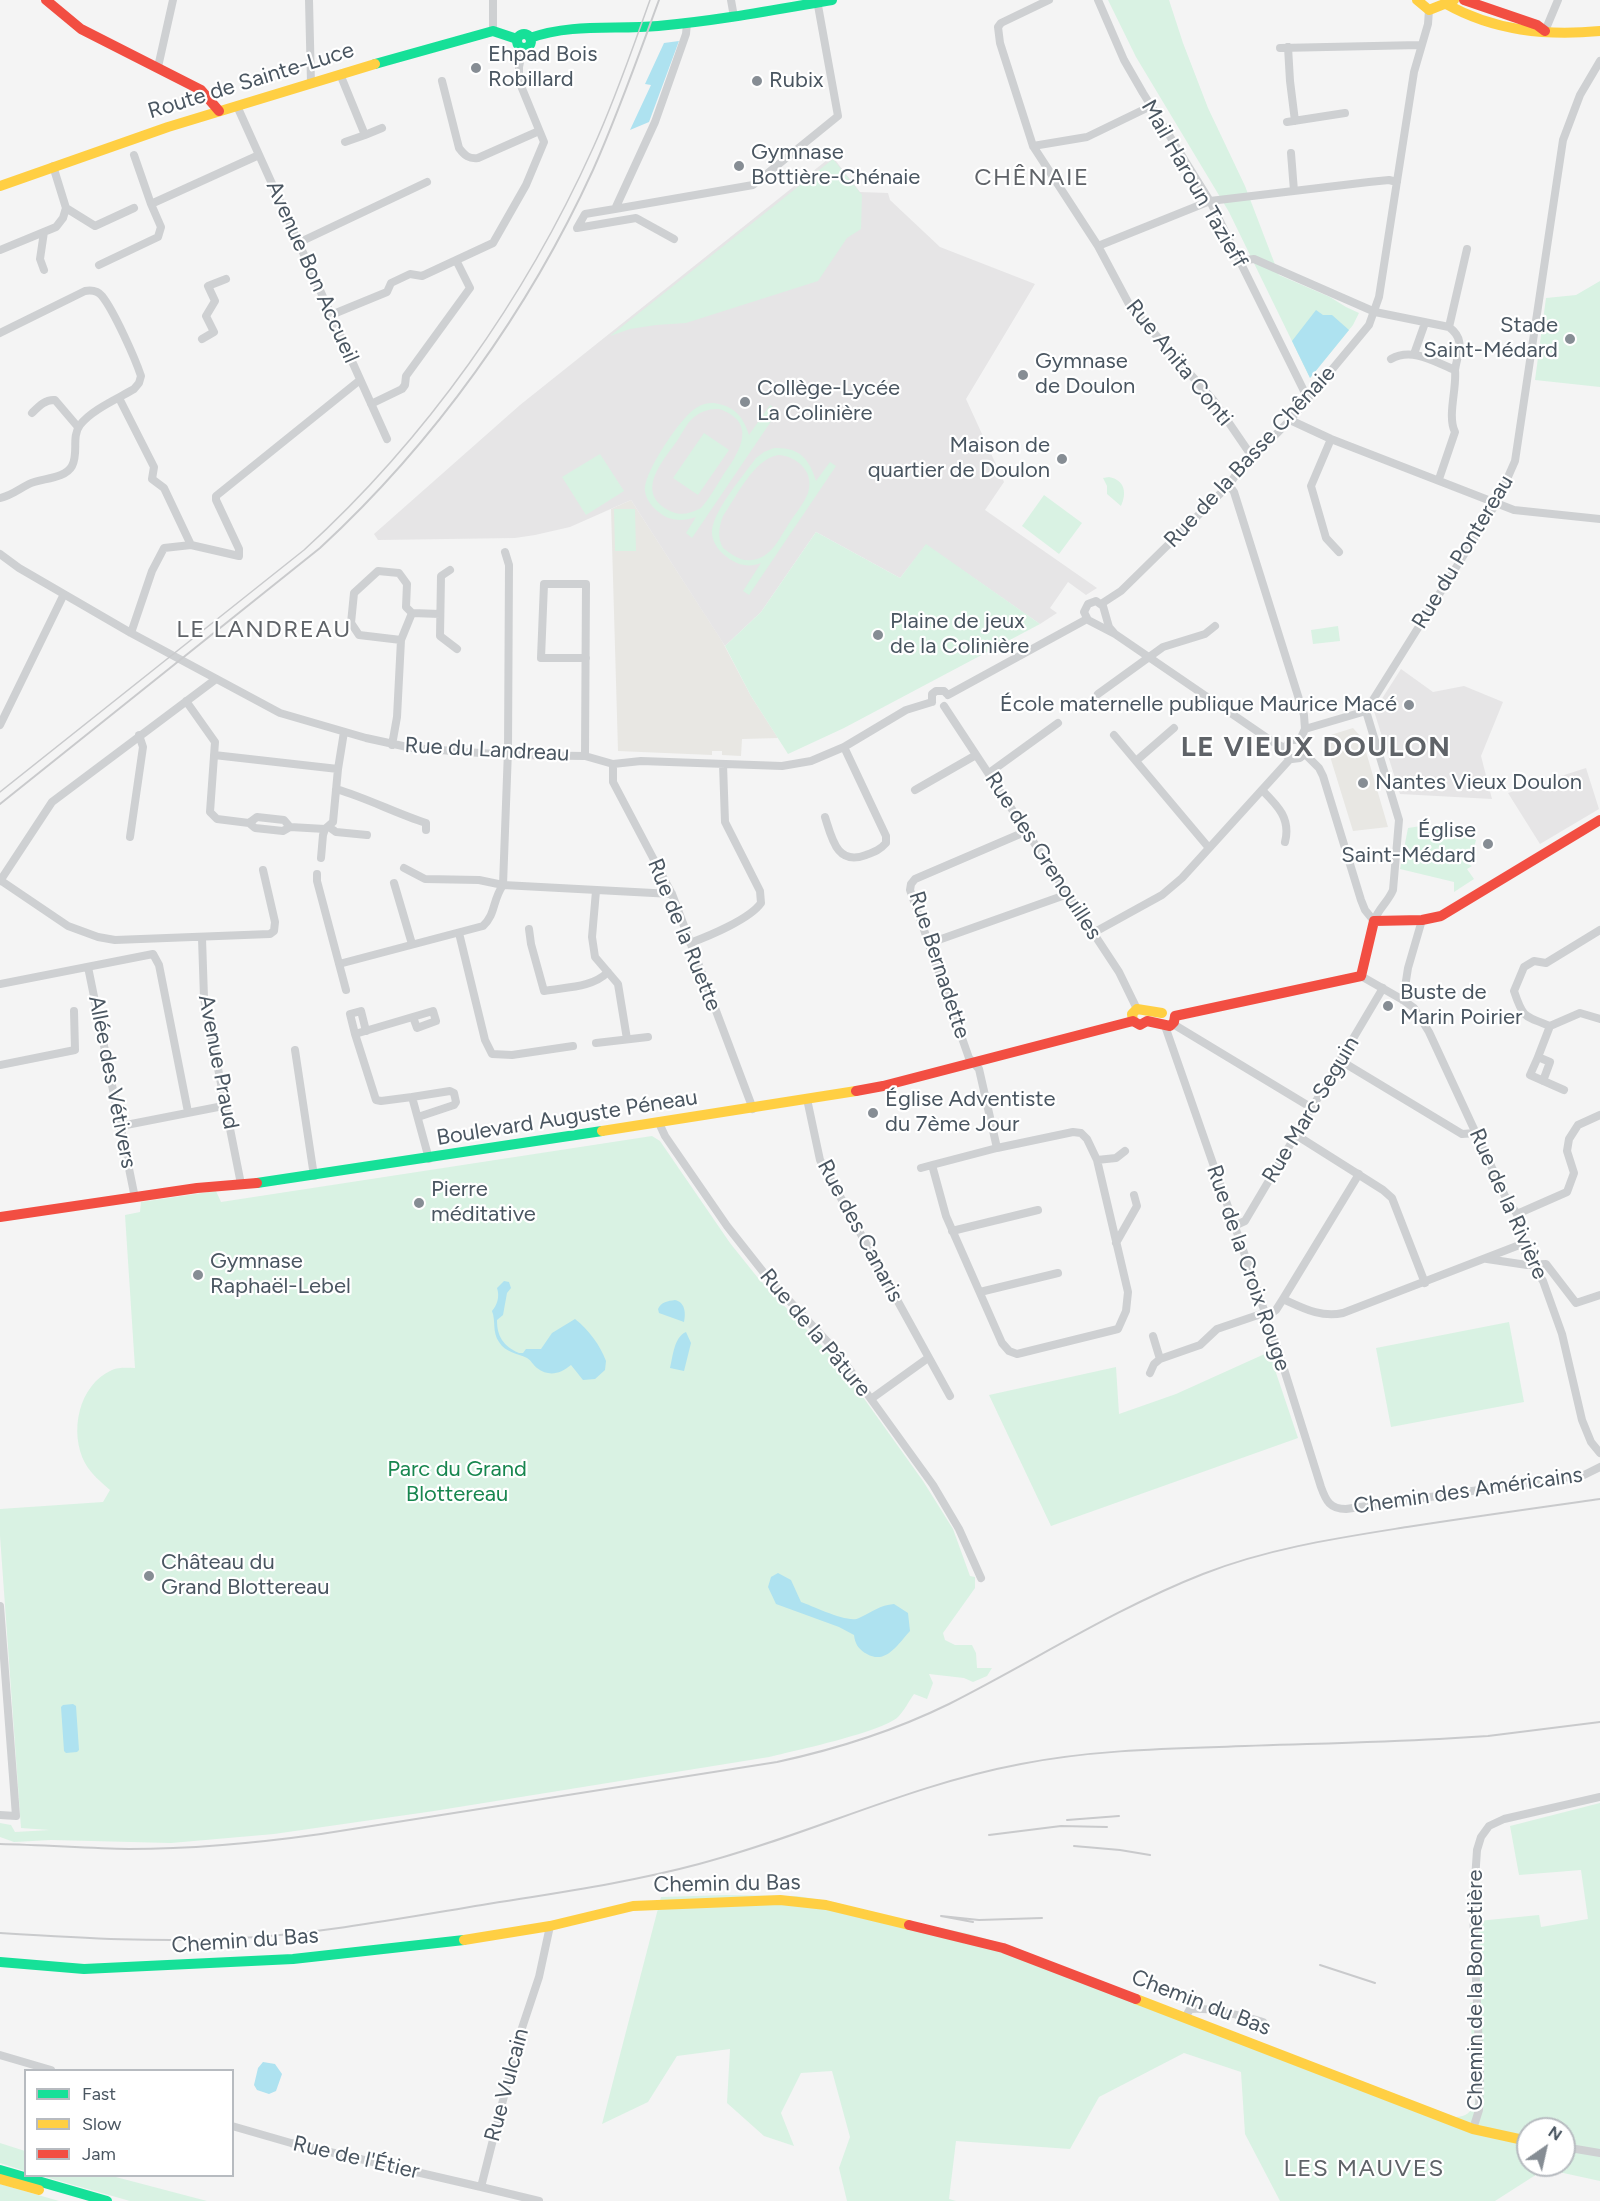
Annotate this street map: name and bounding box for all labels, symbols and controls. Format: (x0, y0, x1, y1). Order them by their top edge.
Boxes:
street label: Route de Sainte-Luce (145, 37, 357, 125)
place label: Ehpad Bois Robillard (488, 42, 597, 94)
marker: Ehpad Bois Robillard (469, 61, 483, 75)
place label: Rubix (769, 68, 823, 94)
marker: Rubix (750, 74, 764, 88)
street label: Mail Haroun Tazieff (1135, 95, 1253, 273)
place label: Gymnase Bottière-Chénaie (751, 140, 920, 192)
marker: Gymnase Bottière-Chénaie (732, 159, 746, 173)
district label: CHÊNAIE (974, 164, 1090, 192)
street label: Avenue Bon Accueil (260, 177, 364, 367)
street label: Rue Anita Conti (1120, 294, 1238, 432)
place label: Stade Saint-Médard (1423, 313, 1558, 364)
marker: Stade Saint-Médard (1563, 332, 1577, 346)
place label: Gymnase de Doulon (1035, 349, 1135, 400)
street label: Rue de la Basse Chênaie (1159, 361, 1341, 553)
marker: Gymnase de Doulon (1016, 368, 1030, 382)
place label: Collège-Lycée La Colinière (757, 376, 900, 428)
marker: Collège-Lycée La Colinière (738, 395, 752, 409)
place label: Maison de quartier de Doulon (868, 433, 1050, 484)
marker: Maison de quartier de Doulon (1055, 452, 1069, 466)
street label: Rue du Pontereau (1407, 470, 1519, 634)
place label: Plaine de jeux de la Colinière (890, 609, 1029, 660)
district label: LE LANDREAU (176, 616, 352, 644)
marker: Plaine de jeux de la Colinière (871, 628, 885, 642)
place label: École maternelle publique Maurice Macé (1000, 692, 1397, 718)
marker: École maternelle publique Maurice Macé (1402, 698, 1416, 712)
district label: LE VIEUX DOULON (1181, 731, 1451, 765)
street label: Rue du Landreau (404, 733, 570, 767)
street label: Rue des Grenouilles (979, 767, 1107, 945)
place label: Nantes Vieux Doulon (1375, 770, 1582, 796)
marker: Nantes Vieux Doulon (1356, 776, 1370, 790)
place label: Église Saint-Médard (1341, 818, 1476, 870)
marker: Église Saint-Médard (1481, 837, 1495, 851)
street label: Rue de la Ruette (641, 855, 727, 1015)
street label: Rue Bernadette (903, 888, 975, 1042)
place label: Buste de Marin Poirier (1400, 980, 1522, 1032)
street label: Allée des Vétivers (82, 993, 142, 1171)
street label: Avenue Praud (192, 993, 244, 1131)
marker: Buste de Marin Poirier (1381, 999, 1395, 1013)
street label: Rue Marc Seguin (1257, 1032, 1365, 1188)
street label: Boulevard Auguste Péneau (435, 1084, 699, 1152)
place label: Église Adventiste du 7ème Jour (885, 1087, 1056, 1138)
marker: Église Adventiste du 7ème Jour (866, 1106, 880, 1120)
street label: Rue de la Rivière (1463, 1125, 1553, 1283)
street label: Rue des Canaris (811, 1155, 909, 1307)
street label: Rue de la Croix Rouge (1200, 1162, 1296, 1374)
place label: Pierre méditative (431, 1177, 536, 1228)
marker: Pierre méditative (412, 1196, 426, 1210)
place label: Gymnase Raphaël-Lebel (210, 1249, 351, 1300)
street label: Rue de la Pâture (754, 1264, 876, 1402)
marker: Gymnase Raphaël-Lebel (191, 1268, 205, 1282)
park label: Parc du Grand Blottereau (387, 1457, 527, 1508)
street label: Chemin des Américains (1352, 1462, 1584, 1520)
place label: Château du Grand Blottereau (161, 1550, 330, 1602)
marker: Château du Grand Blottereau (142, 1569, 156, 1583)
street label: Chemin de la Bonnetière (1463, 1869, 1489, 2111)
street label: Chemin du Bas (653, 1870, 801, 1898)
street label: Chemin du Bas (171, 1923, 319, 1959)
street label: Chemin du Bas (1128, 1964, 1274, 2042)
street label: Rue Vulcain (479, 2025, 535, 2145)
legend (24, 2069, 234, 2177)
text: Fast (82, 2083, 116, 2105)
text: Slow (82, 2113, 121, 2135)
north arrow (1516, 2117, 1576, 2177)
text: N (1545, 2122, 1566, 2145)
street label: Rue de l'Étier (290, 2131, 422, 2185)
text: Jam (82, 2143, 116, 2165)
district label: LES MAUVES (1283, 2155, 1445, 2183)

